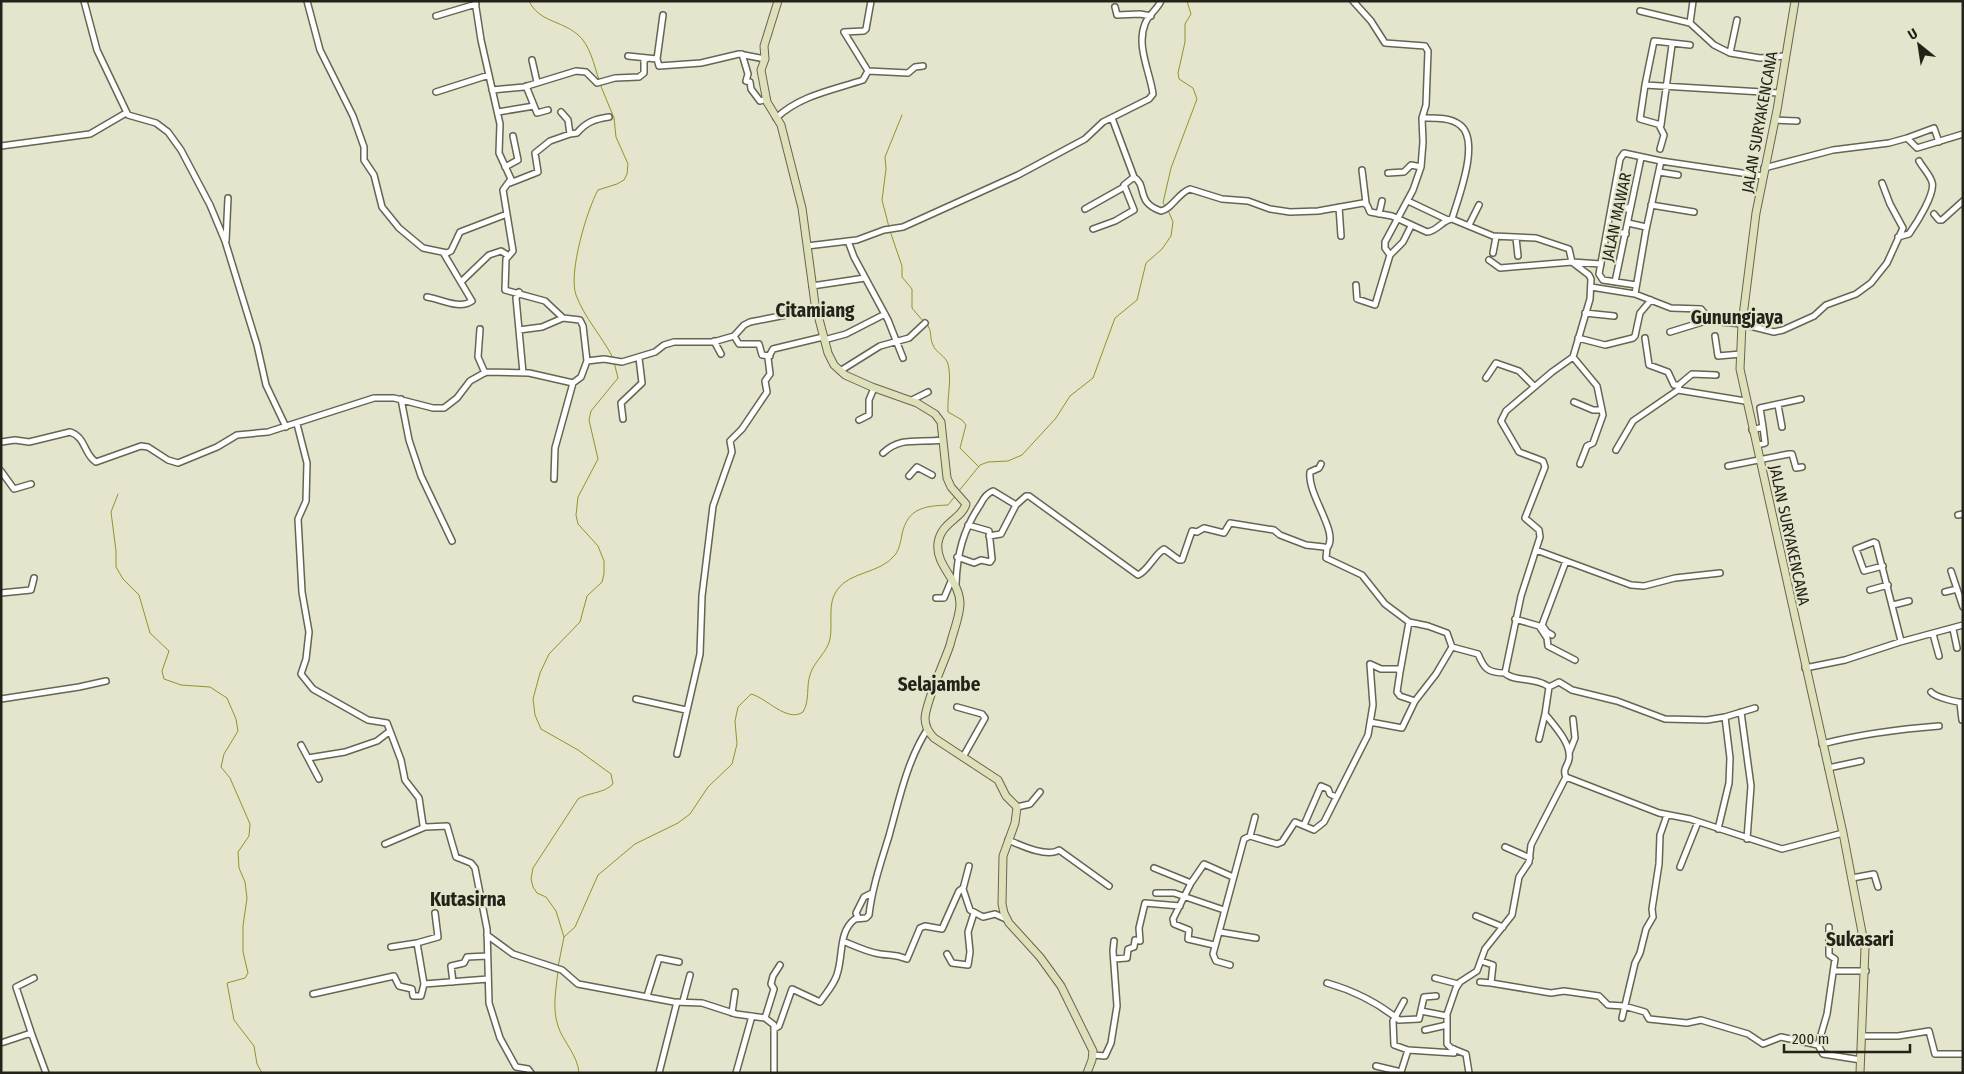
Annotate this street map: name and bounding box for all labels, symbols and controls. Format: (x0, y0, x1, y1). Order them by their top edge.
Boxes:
north arrow (1894, 20, 1944, 70)
text: U (1905, 25, 1921, 44)
street label: JALAN SURYAKENCANA (1738, 49, 1781, 194)
street label: JALAN MAWAR (1598, 171, 1635, 263)
district label: Citamiang (775, 299, 855, 322)
district label: Gunungjaya (1691, 306, 1783, 329)
street label: JALAN SURYAKENCANA (1765, 463, 1814, 608)
district label: Selajambe (898, 673, 981, 696)
district label: Kutasirna (430, 888, 506, 911)
district label: Sukasari (1826, 928, 1894, 951)
scale bar (1784, 1022, 1910, 1054)
text: 200 m (1792, 1030, 1829, 1048)

